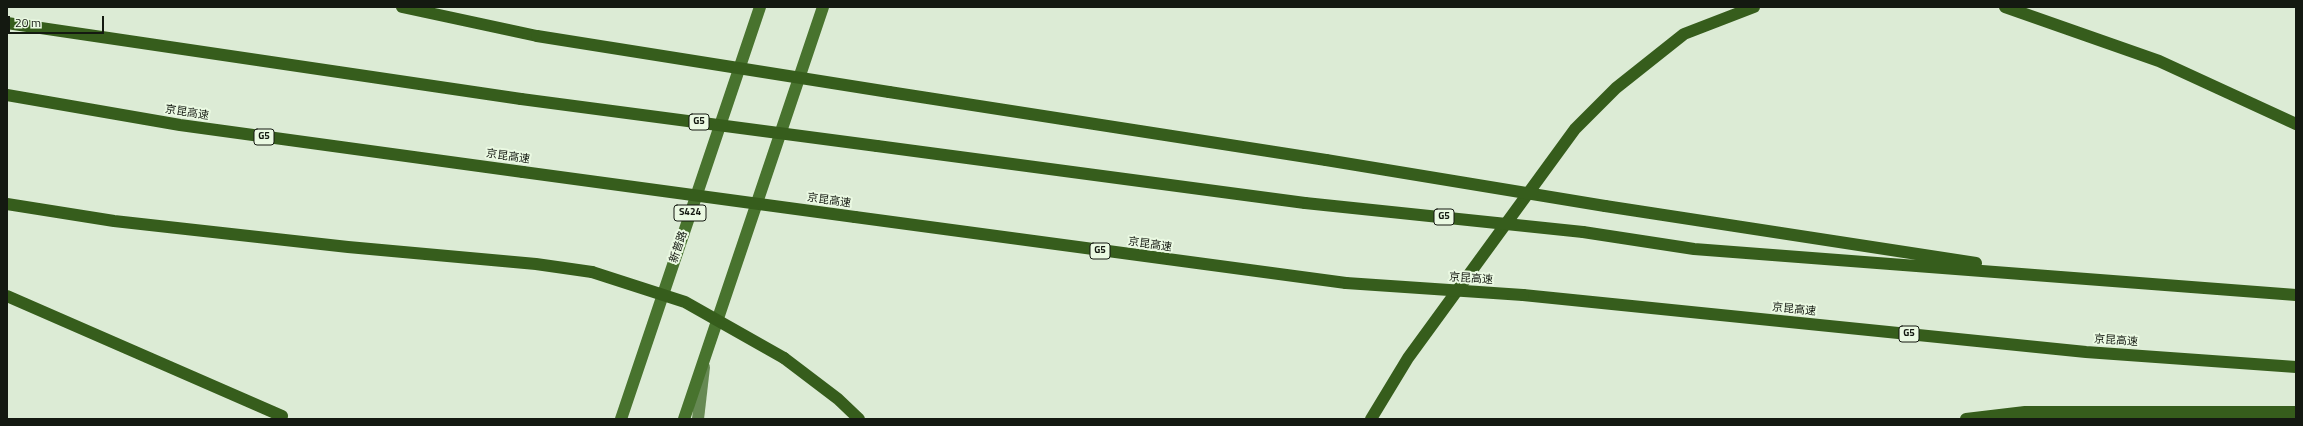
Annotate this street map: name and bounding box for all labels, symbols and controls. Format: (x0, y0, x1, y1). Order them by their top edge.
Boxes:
scale bar (10, 8, 106, 34)
text: 20 m (15, 13, 41, 32)
street label: 京昆高速 (164, 103, 210, 123)
road number: G5 (689, 114, 709, 130)
road number: G5 (254, 129, 274, 145)
street label: 京昆高速 (485, 147, 531, 167)
street label: 京昆高速 (806, 191, 852, 211)
road number: S424 (674, 205, 706, 221)
road number: G5 (1434, 209, 1454, 225)
street label: 新普路 (667, 229, 691, 265)
street label: 京昆高速 (1127, 235, 1173, 255)
road number: G5 (1090, 243, 1110, 259)
street label: 京昆高速 (1449, 271, 1493, 287)
street label: 京昆高速 (1771, 301, 1817, 319)
road number: G5 (1899, 326, 1919, 342)
street label: 京昆高速 (2094, 333, 2138, 349)

